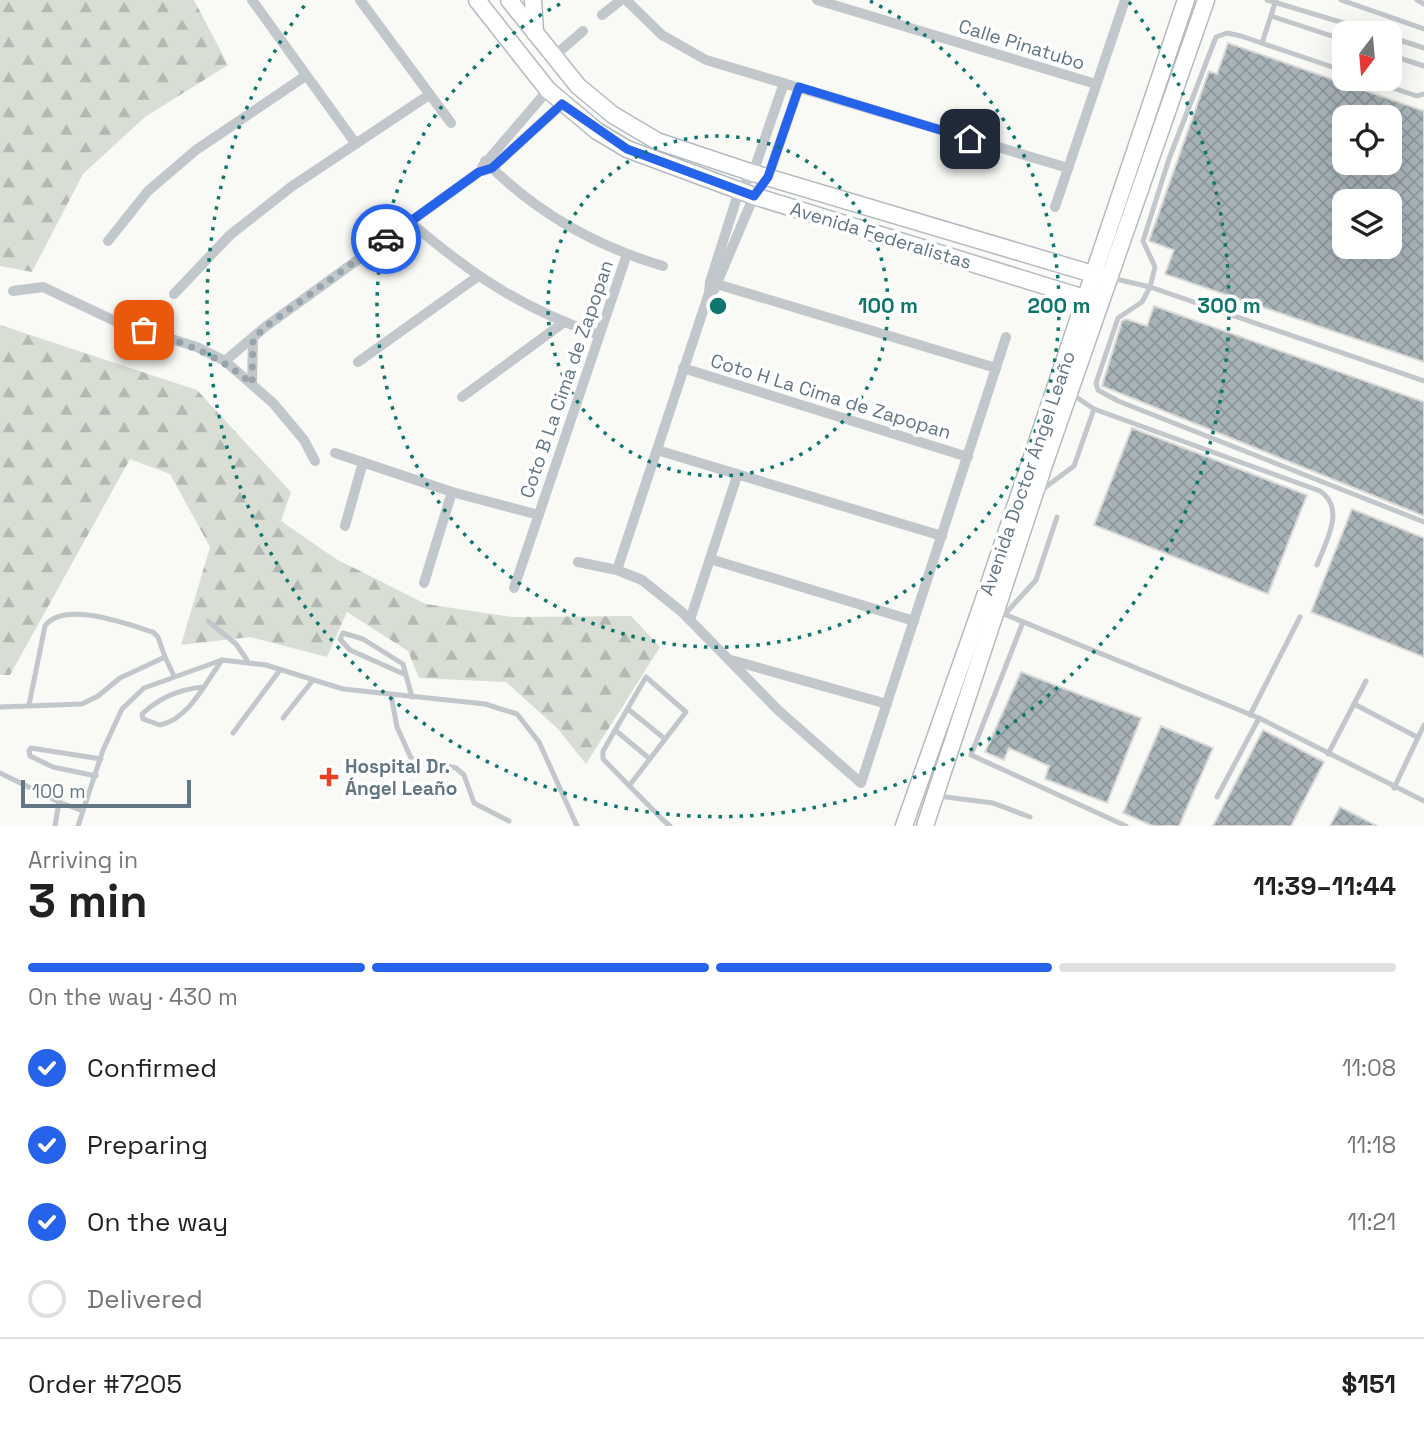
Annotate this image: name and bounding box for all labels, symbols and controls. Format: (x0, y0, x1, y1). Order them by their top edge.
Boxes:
street label: Calle Pinatubo (956, 13, 1088, 76)
north arrow (1332, 21, 1402, 91)
map controls (1332, 21, 1402, 259)
button: locate (1332, 105, 1402, 175)
pin (940, 109, 1000, 169)
icon: home (951, 120, 989, 158)
button: layers (1332, 189, 1402, 259)
street label: Avenida Federalistas (787, 196, 975, 275)
courier (351, 204, 421, 274)
icon: car (367, 220, 405, 258)
street label: Coto B La Cima de Zapopan (514, 257, 619, 502)
text: 100 m (858, 292, 918, 319)
text: 200 m (1028, 292, 1090, 319)
text: 300 m (1197, 292, 1261, 319)
centre of rings (706, 294, 730, 318)
pin (114, 300, 174, 360)
icon: bag (125, 311, 163, 349)
street label: Coto H La Cima de Zapopan (708, 348, 954, 445)
street label: Avenida Doctor Ángel Leaño (974, 348, 1081, 599)
place label: Hospital Dr. Ángel Leaño (345, 754, 457, 801)
marker: Hospital Dr. Ángel Leaño (319, 767, 339, 787)
scale bar (21, 777, 191, 809)
text: 100 m (32, 779, 86, 804)
text: Arriving in (28, 845, 138, 875)
text: 11:39–11:44 (1253, 869, 1396, 903)
text: 3 min (28, 872, 148, 930)
text: On the way · 430 m (28, 982, 238, 1012)
icon: check (28, 1049, 66, 1087)
text: Confirmed (87, 1051, 217, 1085)
text: 11:08 (1342, 1053, 1396, 1083)
icon: check (28, 1126, 66, 1164)
text: Preparing (87, 1128, 208, 1162)
text: 11:18 (1347, 1130, 1396, 1160)
icon: check (28, 1203, 66, 1241)
text: On the way (87, 1205, 228, 1239)
text: 11:21 (1347, 1207, 1396, 1237)
text: Delivered (87, 1282, 203, 1316)
text: Order #7205 (28, 1367, 182, 1401)
text: $151 (1342, 1367, 1396, 1401)

